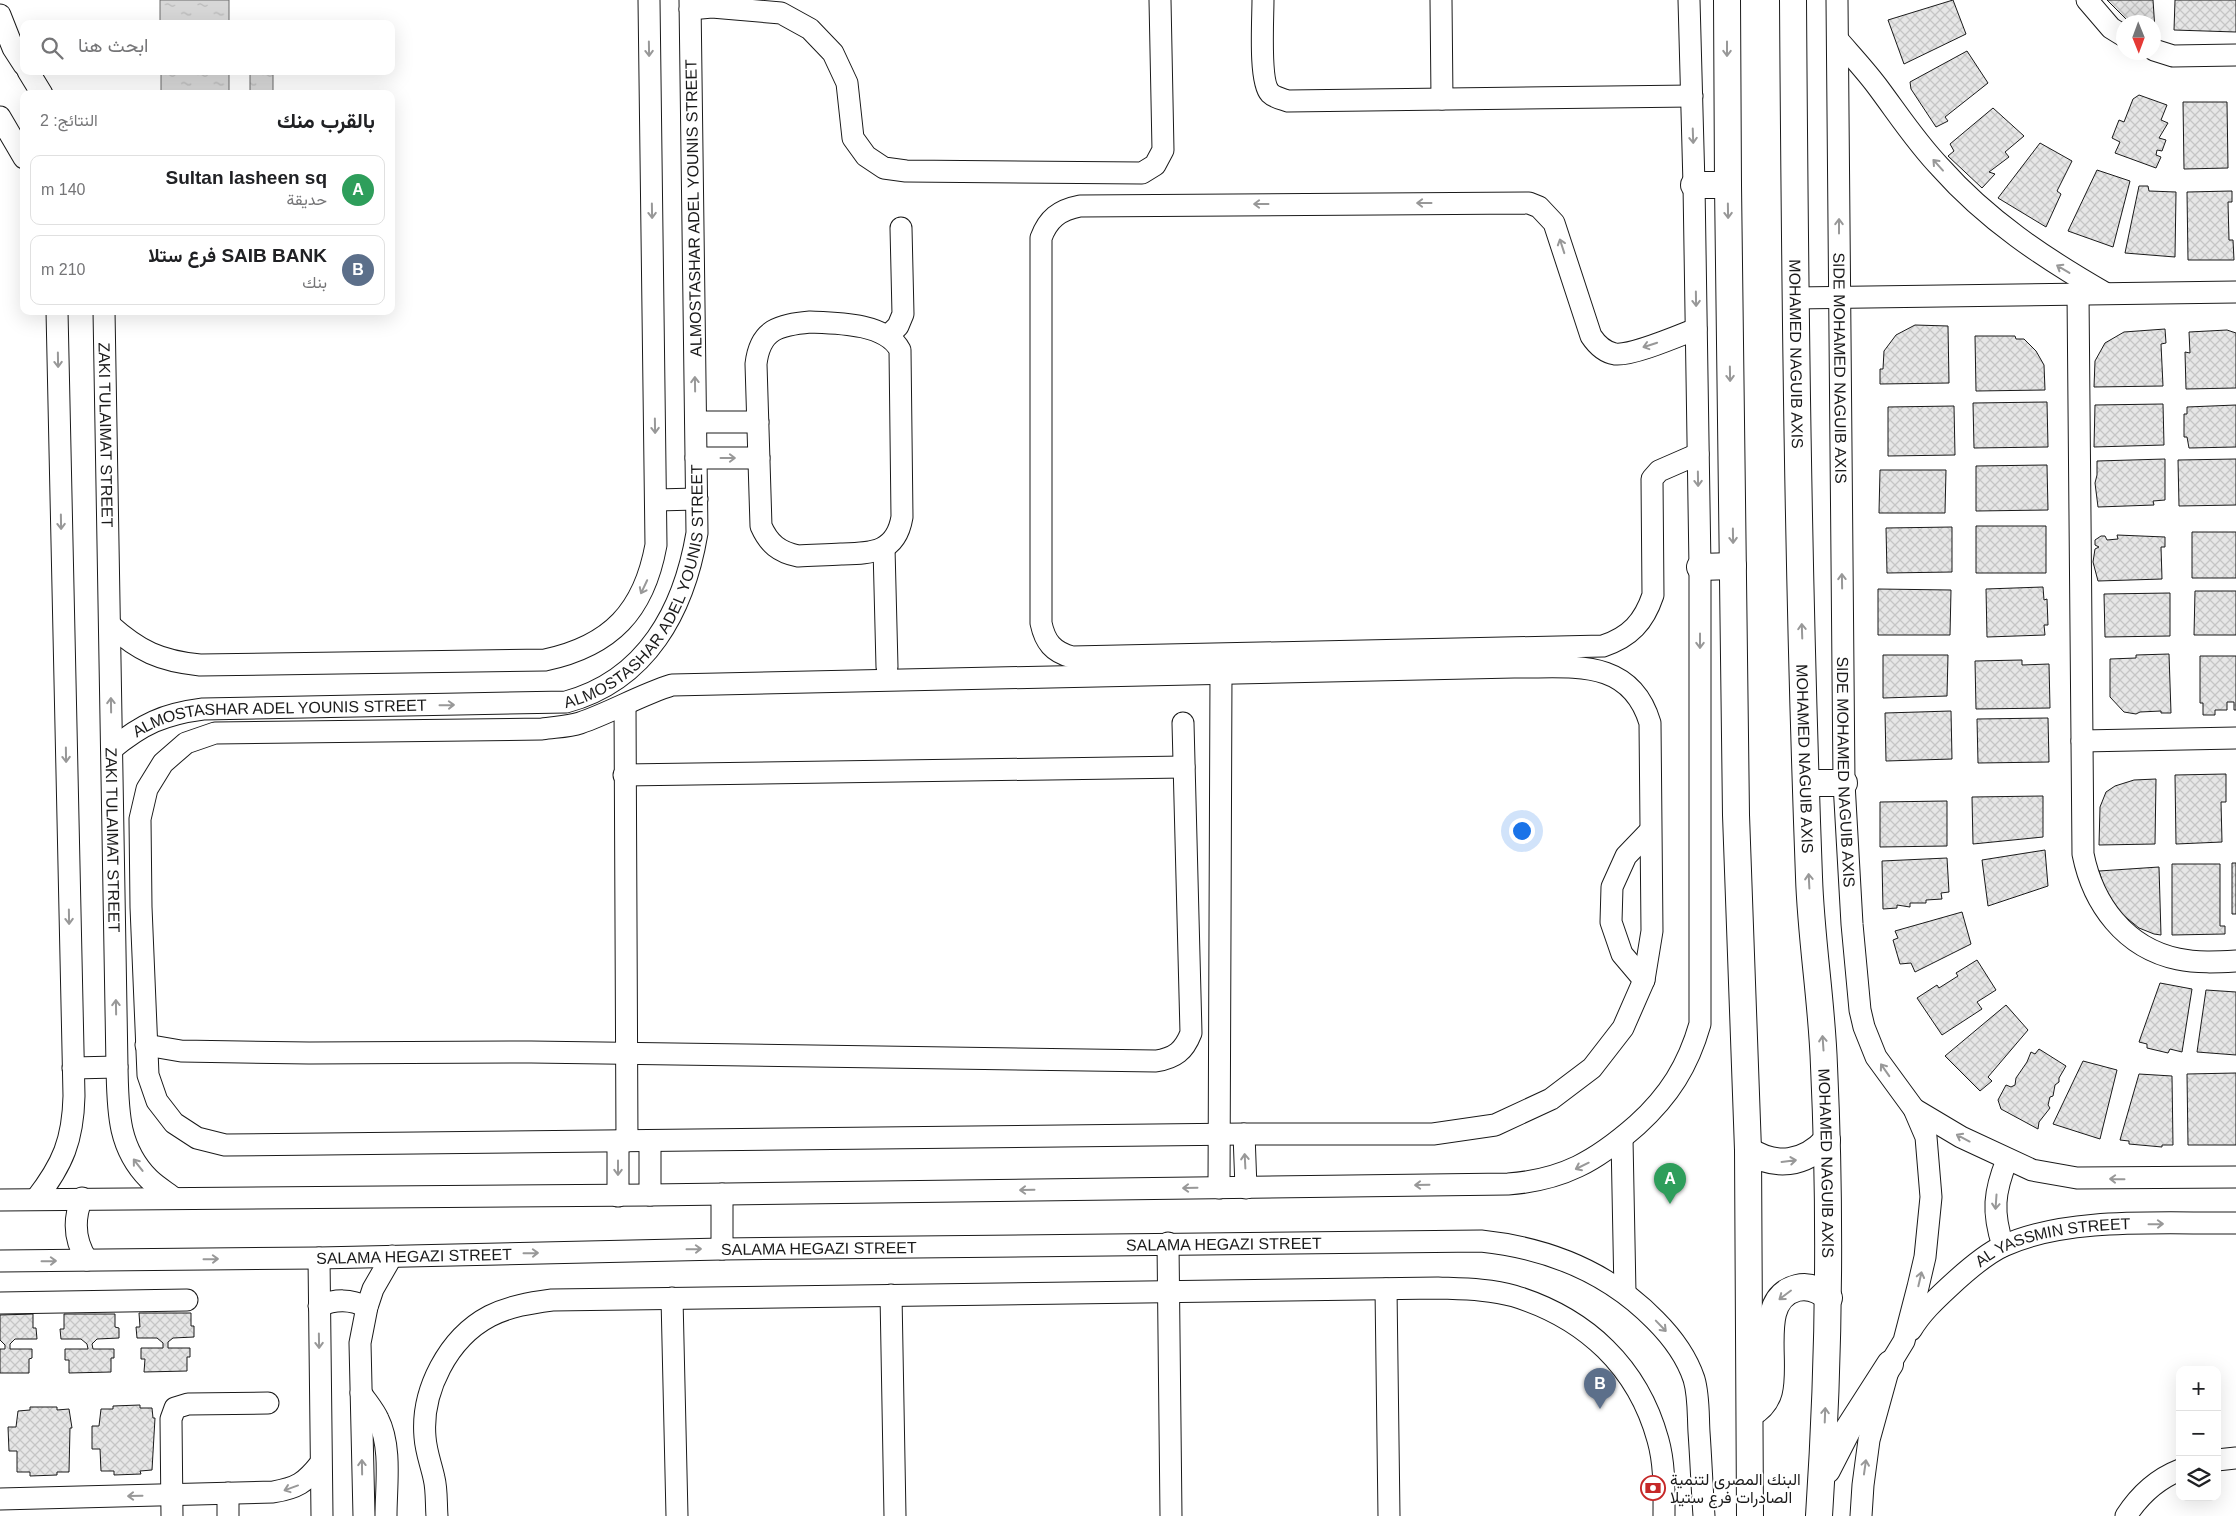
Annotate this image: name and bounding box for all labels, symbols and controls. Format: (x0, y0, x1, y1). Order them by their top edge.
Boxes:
north arrow (2116, 15, 2161, 60)
search box (20, 20, 395, 75)
icon: search (38, 34, 66, 62)
text: ابحث هنا (78, 35, 148, 56)
one-way arrow (644, 40, 654, 56)
one-way arrow (1722, 40, 1732, 56)
street label: ALMOSTASHAR ADEL YOUNIS STREET (682, 59, 705, 357)
text: بالقرب منك (277, 109, 375, 132)
text: النتائج: 2 (40, 112, 98, 129)
one-way arrow (1688, 128, 1698, 144)
one-way arrow (1933, 159, 1944, 172)
text: Sultan lasheen sq (165, 167, 327, 188)
text: 140 m (41, 181, 85, 198)
text: A (352, 181, 364, 198)
text: حديقة (287, 191, 327, 208)
one-way arrow (1416, 198, 1432, 208)
one-way arrow (1254, 199, 1270, 209)
one-way arrow (647, 202, 657, 219)
one-way arrow (1723, 202, 1733, 219)
one-way arrow (1834, 219, 1844, 235)
one-way arrow (1557, 239, 1566, 254)
text: SAIB BANK فرع ستلا (148, 245, 327, 266)
street label: SIDE MOHAMED NAGUIB AXIS (1830, 252, 1849, 484)
street label: MOHAMED NAGUIB AXIS (1786, 259, 1806, 449)
text: 210 m (41, 261, 85, 278)
text: B (352, 261, 364, 278)
one-way arrow (2057, 263, 2071, 273)
text: بنك (302, 274, 327, 291)
one-way arrow (1691, 290, 1701, 306)
one-way arrow (1642, 341, 1658, 351)
street label: ZAKI TULAIMAT STREET (96, 342, 116, 528)
one-way arrow (53, 352, 63, 368)
one-way arrow (1725, 365, 1735, 381)
one-way arrow (691, 377, 700, 393)
one-way arrow (650, 418, 660, 434)
one-way arrow (719, 453, 735, 463)
street label: ALMOSTASHAR ADEL YOUNIS STREET (562, 464, 706, 711)
one-way arrow (1693, 470, 1703, 486)
one-way arrow (56, 514, 66, 530)
one-way arrow (1728, 528, 1738, 544)
one-way arrow (1837, 574, 1847, 590)
one-way arrow (639, 579, 648, 594)
one-way arrow (1798, 623, 1807, 639)
one-way arrow (1695, 632, 1705, 649)
street label: SIDE MOHAMED NAGUIB AXIS (1834, 656, 1858, 888)
street label: MOHAMED NAGUIB AXIS (1793, 664, 1816, 854)
one-way arrow (106, 697, 116, 714)
street label: ALMOSTASHAR ADEL YOUNIS STREET (130, 697, 427, 740)
one-way arrow (438, 700, 455, 710)
one-way arrow (61, 746, 71, 763)
street label: ZAKI TULAIMAT STREET (103, 747, 123, 933)
your location (1509, 818, 1535, 844)
one-way arrow (1805, 873, 1814, 889)
one-way arrow (65, 909, 74, 925)
one-way arrow (111, 1000, 120, 1016)
one-way arrow (1818, 1035, 1827, 1051)
one-way arrow (1880, 1063, 1890, 1077)
street label: MOHAMED NAGUIB AXIS (1815, 1068, 1836, 1258)
one-way arrow (1956, 1133, 1971, 1143)
one-way arrow (1240, 1153, 1249, 1169)
one-way arrow (1781, 1156, 1797, 1166)
one-way arrow (133, 1159, 144, 1172)
one-way arrow (613, 1160, 623, 1176)
one-way arrow (1574, 1161, 1589, 1171)
pin: A (1654, 1163, 1686, 1204)
one-way arrow (2110, 1174, 2126, 1184)
one-way arrow (1414, 1180, 1430, 1190)
one-way arrow (1182, 1183, 1198, 1193)
one-way arrow (1019, 1186, 1035, 1195)
one-way arrow (1991, 1194, 2000, 1210)
street label: AL YASSMIN STREET (1972, 1215, 2131, 1270)
one-way arrow (2148, 1219, 2164, 1229)
street label: SALAMA HEGAZI STREET (1126, 1235, 1322, 1254)
street label: SALAMA HEGAZI STREET (721, 1239, 917, 1258)
one-way arrow (685, 1245, 701, 1254)
street label: SALAMA HEGAZI STREET (316, 1246, 512, 1267)
one-way arrow (522, 1248, 539, 1258)
one-way arrow (202, 1254, 219, 1264)
one-way arrow (40, 1256, 56, 1266)
one-way arrow (1916, 1271, 1925, 1287)
one-way arrow (1778, 1290, 1792, 1300)
one-way arrow (1655, 1320, 1667, 1332)
one-way arrow (314, 1333, 324, 1349)
map controls (2176, 1366, 2221, 1501)
button: + (2176, 1366, 2221, 1411)
pin: B (1584, 1368, 1616, 1409)
one-way arrow (1820, 1407, 1830, 1424)
button: − (2176, 1411, 2221, 1456)
button: layers (2176, 1456, 2221, 1501)
one-way arrow (358, 1460, 367, 1476)
one-way arrow (1860, 1460, 1870, 1476)
place label: البنك المصرى لتنمية الصادرات فرع ستيلا (1670, 1471, 1801, 1509)
bank icon: البنك المصرى لتنمية الصادرات فرع ستيلا (1640, 1475, 1666, 1501)
one-way arrow (284, 1484, 299, 1493)
one-way arrow (127, 1491, 143, 1500)

